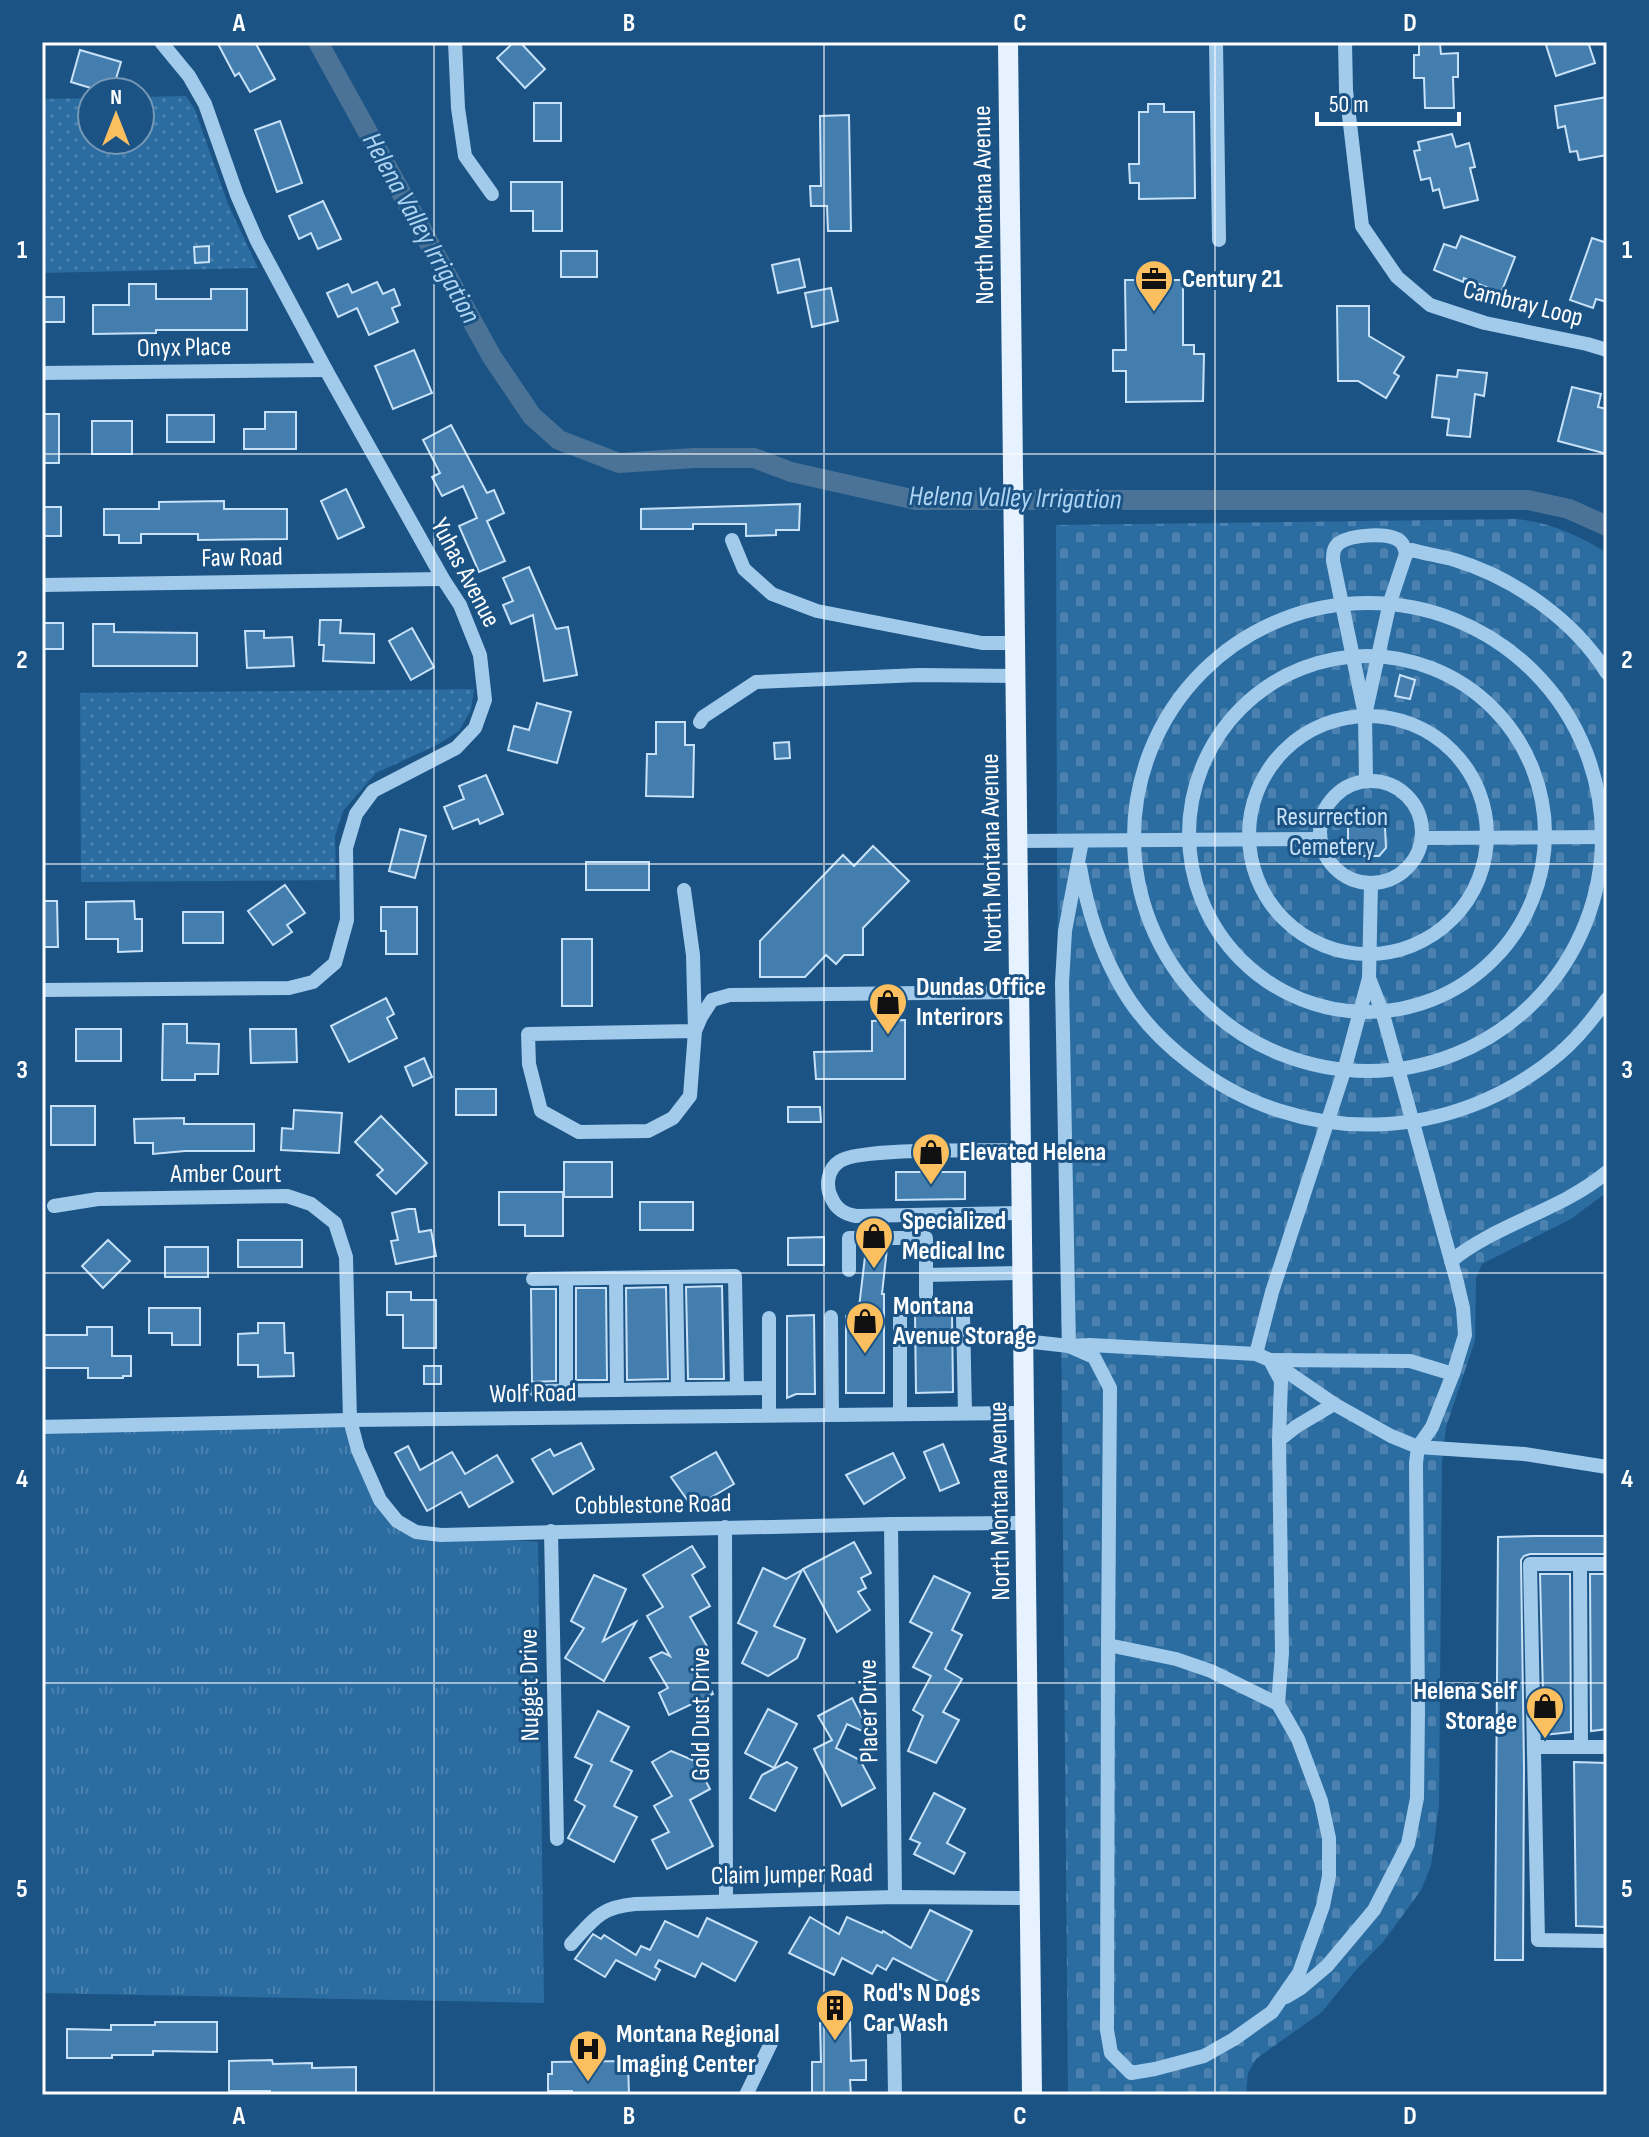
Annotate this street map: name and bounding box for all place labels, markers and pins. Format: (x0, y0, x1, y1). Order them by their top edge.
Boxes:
office icon: Century 21 (1133, 258, 1175, 313)
place label: Century 21 (1182, 264, 1283, 295)
place label: Dundas Office Interirors (916, 972, 1046, 1033)
shop icon: Dundas Office Interirors (867, 981, 909, 1036)
shop icon: Elevated Helena (910, 1131, 952, 1186)
place label: Elevated Helena (959, 1137, 1106, 1168)
place label: Specialized Medical Inc (902, 1206, 1006, 1267)
shop icon: Specialized Medical Inc (853, 1215, 895, 1270)
place label: Montana Avenue Storage (892, 1291, 1036, 1352)
shop icon: Montana Avenue Storage (844, 1300, 886, 1355)
place label: Helena Self Storage (1413, 1676, 1518, 1737)
shop icon: Helena Self Storage (1524, 1685, 1566, 1740)
place label: Rod's N Dogs Car Wash (863, 1978, 980, 2039)
building icon: Rod's N Dogs Car Wash (814, 1987, 856, 2042)
place label: Montana Regional Imaging Center (616, 2019, 780, 2080)
hospital icon: Montana Regional Imaging Center (567, 2028, 609, 2083)

